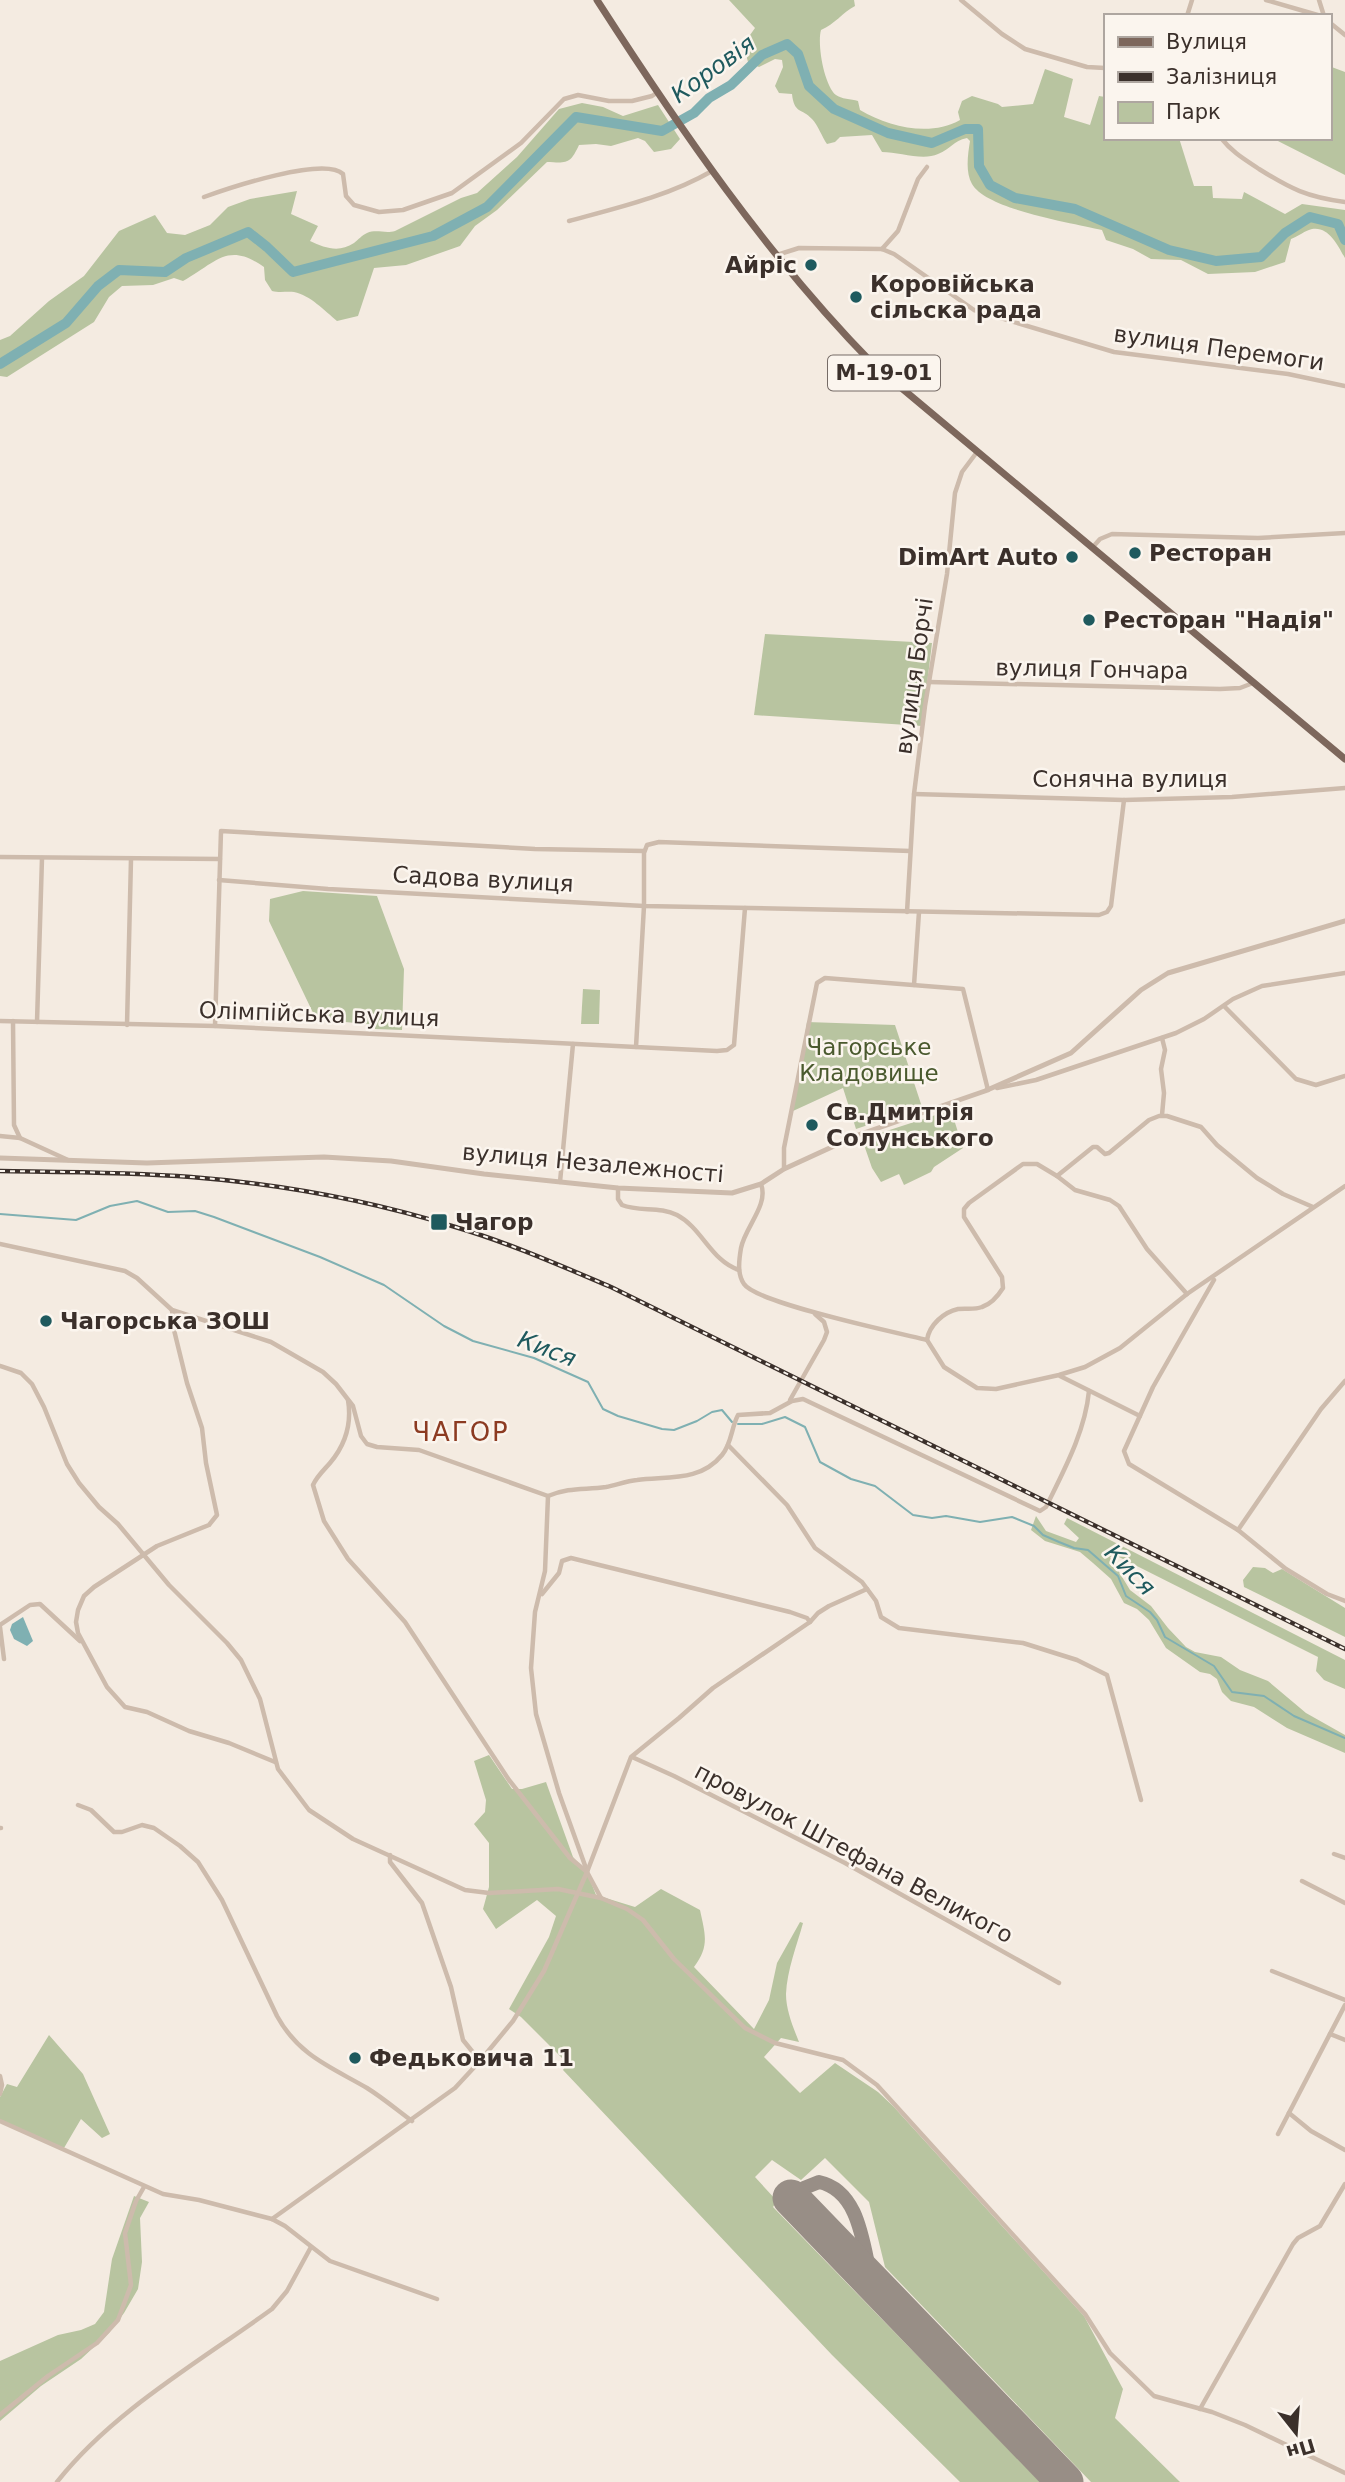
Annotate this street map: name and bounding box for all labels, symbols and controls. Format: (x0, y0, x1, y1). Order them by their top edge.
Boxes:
legend (1104, 14, 1331, 140)
water label: Коровія (666, 29, 760, 109)
text: Вулиця (1166, 30, 1247, 54)
text: Залізниця (1166, 65, 1277, 89)
text: Парк (1166, 100, 1221, 124)
place label: Айріс (725, 252, 797, 278)
marker: Айріс (803, 257, 819, 273)
place label: Коровійська сільска рада (870, 271, 1042, 323)
marker: Коровійська сільска рада (848, 289, 864, 305)
street label: вулиця Перемоги (1112, 320, 1326, 376)
road number: М-19-01 (828, 356, 940, 390)
place label: Ресторан (1149, 540, 1272, 566)
place label: DimArt Auto (898, 544, 1058, 570)
marker: Ресторан (1127, 545, 1143, 561)
marker: DimArt Auto (1064, 549, 1080, 565)
street label: вулиця Борчі (890, 596, 938, 756)
place label: Ресторан "Надія" (1103, 607, 1334, 633)
marker: Ресторан "Надія" (1081, 612, 1097, 628)
street label: вулиця Гончара (995, 654, 1189, 684)
street label: Сонячна вулиця (1032, 766, 1228, 792)
street label: Садова вулиця (392, 861, 574, 897)
street label: Олімпійська вулиця (198, 997, 440, 1031)
park label: Чагорське Кладовище (799, 1034, 939, 1086)
place label: Св.Дмитрія Солунського (826, 1099, 994, 1151)
marker: Св.Дмитрія Солунського (804, 1117, 820, 1133)
street label: вулиця Незалежності (461, 1139, 725, 1187)
place label: Чагор (455, 1209, 533, 1235)
marker: Чагор (429, 1212, 449, 1232)
place label: Чагорська ЗОШ (60, 1308, 270, 1334)
marker: Чагорська ЗОШ (38, 1313, 54, 1329)
water label: Кися (514, 1325, 580, 1373)
district label: ЧАГОР (412, 1417, 510, 1447)
water label: Кися (1099, 1539, 1161, 1601)
street label: провулок Штефана Великого (690, 1758, 1018, 1948)
place label: Федьковича 11 (369, 2045, 574, 2071)
marker: Федьковича 11 (347, 2050, 363, 2066)
north arrow (1261, 2398, 1331, 2468)
text: Пн (1284, 2434, 1318, 2464)

